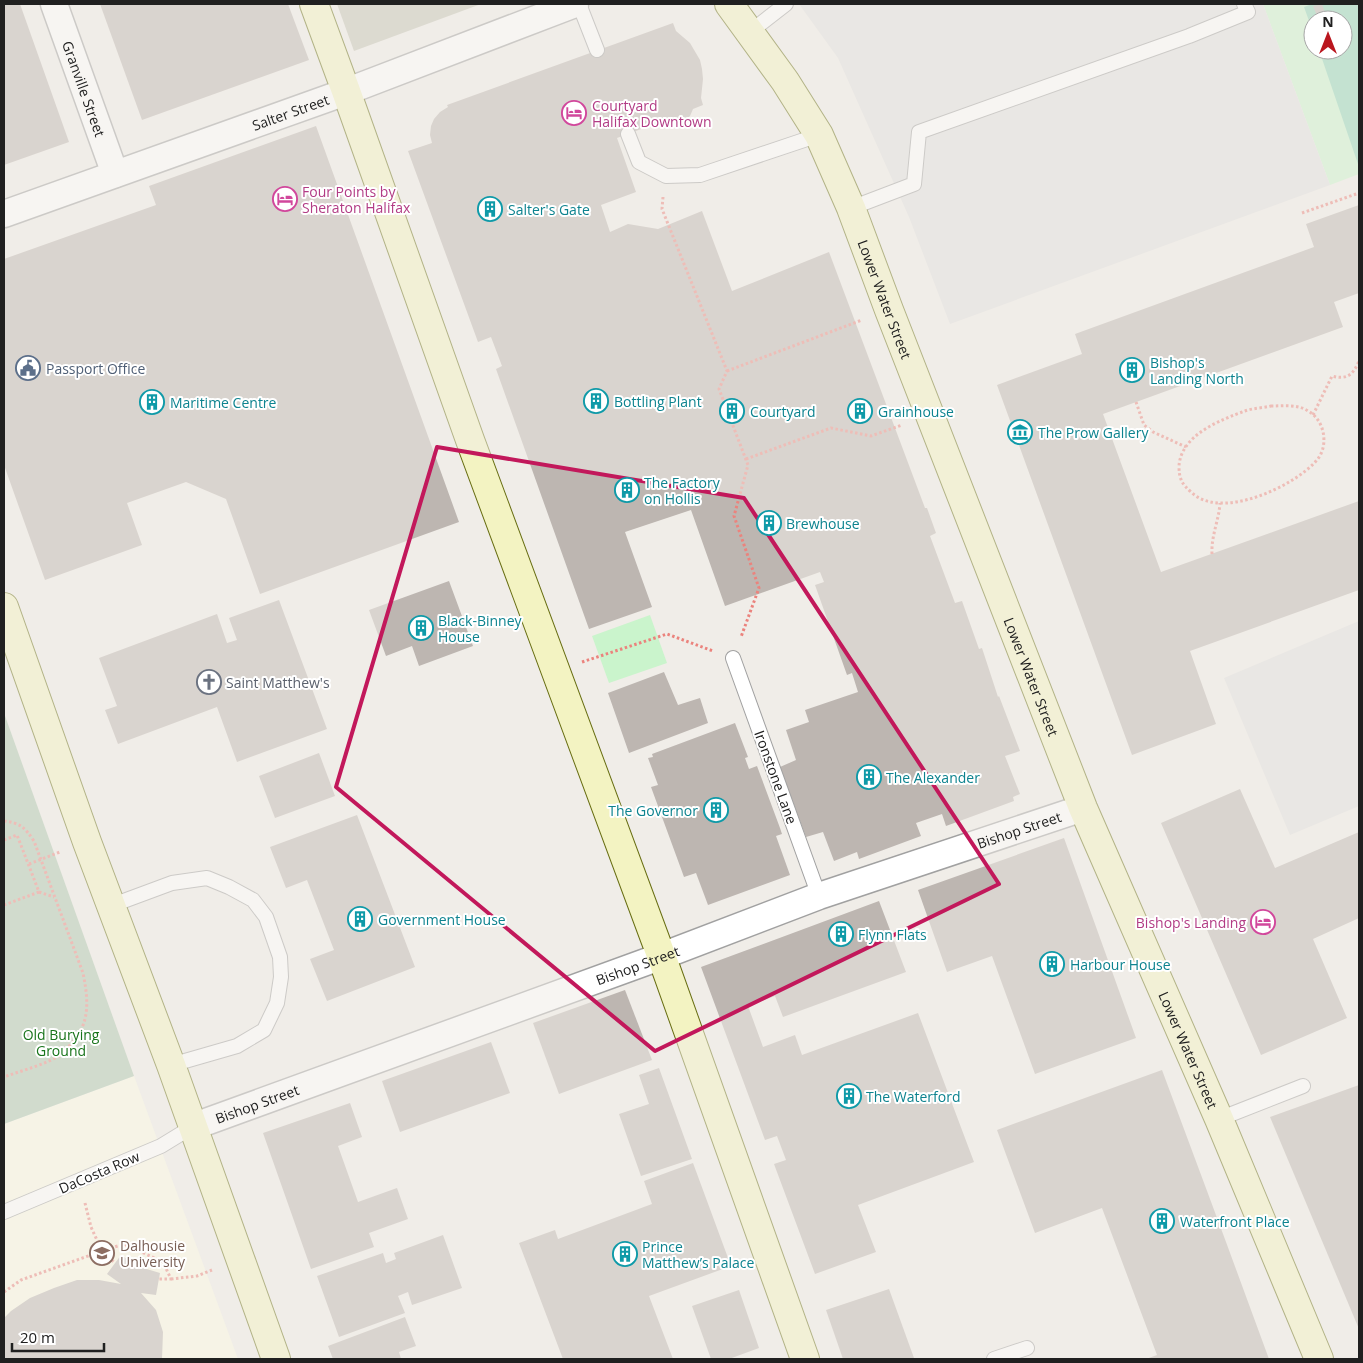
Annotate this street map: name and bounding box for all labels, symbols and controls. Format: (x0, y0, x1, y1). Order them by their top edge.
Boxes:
north arrow (1303, 10, 1353, 60)
text: N (1322, 12, 1334, 31)
street label: Granville Street (58, 38, 110, 139)
street label: Salter Street (249, 89, 331, 134)
place label: Courtyard Halifax Downtown (592, 96, 712, 131)
hotel icon: Courtyard Halifax Downtown (561, 100, 587, 126)
place label: Four Points by Sheraton Halifax (302, 182, 411, 217)
hotel icon: Four Points by Sheraton Halifax (272, 186, 298, 212)
building icon: Salter's Gate (477, 196, 503, 222)
place label: Salter's Gate (508, 200, 590, 219)
street label: Lower Water Street (854, 237, 917, 361)
place label: Bishop's Landing North (1150, 353, 1244, 388)
public building icon: Passport Office (15, 355, 41, 381)
building icon: Bishop's Landing North (1119, 357, 1145, 383)
place label: Passport Office (46, 359, 145, 378)
building icon: Bottling Plant (583, 388, 609, 414)
building icon: Maritime Centre (139, 389, 165, 415)
place label: Bottling Plant (614, 392, 702, 411)
place label: Maritime Centre (170, 393, 277, 412)
building icon: Courtyard (719, 398, 745, 424)
building icon: Grainhouse (847, 398, 873, 424)
place label: Courtyard (750, 402, 816, 421)
place label: Grainhouse (878, 402, 954, 421)
museum icon: The Prow Gallery (1007, 419, 1033, 445)
place label: The Prow Gallery (1038, 423, 1149, 442)
place label: The Factory on Hollis (644, 473, 721, 508)
building icon: The Factory on Hollis (614, 477, 640, 503)
building icon: Brewhouse (756, 510, 782, 536)
place label: Brewhouse (786, 514, 860, 533)
place label: Black-Binney House (438, 611, 523, 646)
street label: Lower Water Street (1000, 614, 1064, 739)
building icon: Black-Binney House (408, 615, 434, 641)
church icon: Saint Matthew's (196, 669, 222, 695)
place label: Saint Matthew's (226, 673, 330, 692)
street label: Ironstone Lane (750, 728, 802, 827)
building icon: The Alexander (856, 764, 882, 790)
place label: The Alexander (886, 768, 980, 787)
building icon: The Governor (703, 797, 729, 823)
place label: The Governor (608, 801, 698, 820)
street label: Bishop Street (974, 806, 1064, 852)
building icon: Government House (347, 906, 373, 932)
hotel icon: Bishop's Landing (1250, 909, 1276, 935)
place label: Government House (378, 910, 506, 929)
place label: Bishop's Landing (1136, 913, 1246, 932)
building icon: Flynn Flats (828, 921, 854, 947)
place label: Flynn Flats (858, 925, 927, 944)
street label: Bishop Street (593, 941, 682, 989)
building icon: Harbour House (1039, 951, 1065, 977)
place label: Harbour House (1070, 955, 1171, 974)
street label: Lower Water Street (1155, 988, 1223, 1111)
park label: Old Burying Ground (23, 1025, 100, 1060)
street label: Bishop Street (212, 1080, 301, 1127)
building icon: The Waterford (836, 1083, 862, 1109)
place label: The Waterford (866, 1087, 961, 1106)
street label: DaCosta Row (56, 1146, 143, 1198)
building icon: Waterfront Place (1149, 1208, 1175, 1234)
place label: Waterfront Place (1180, 1212, 1290, 1231)
place label: Dalhousie University (120, 1236, 186, 1271)
place label: Prince Matthew’s Palace (642, 1237, 755, 1272)
school or university icon: Dalhousie University (89, 1240, 115, 1266)
building icon: Prince Matthew’s Palace (612, 1241, 638, 1267)
scale bar (12, 1320, 105, 1352)
text: 20 m (20, 1327, 55, 1347)

